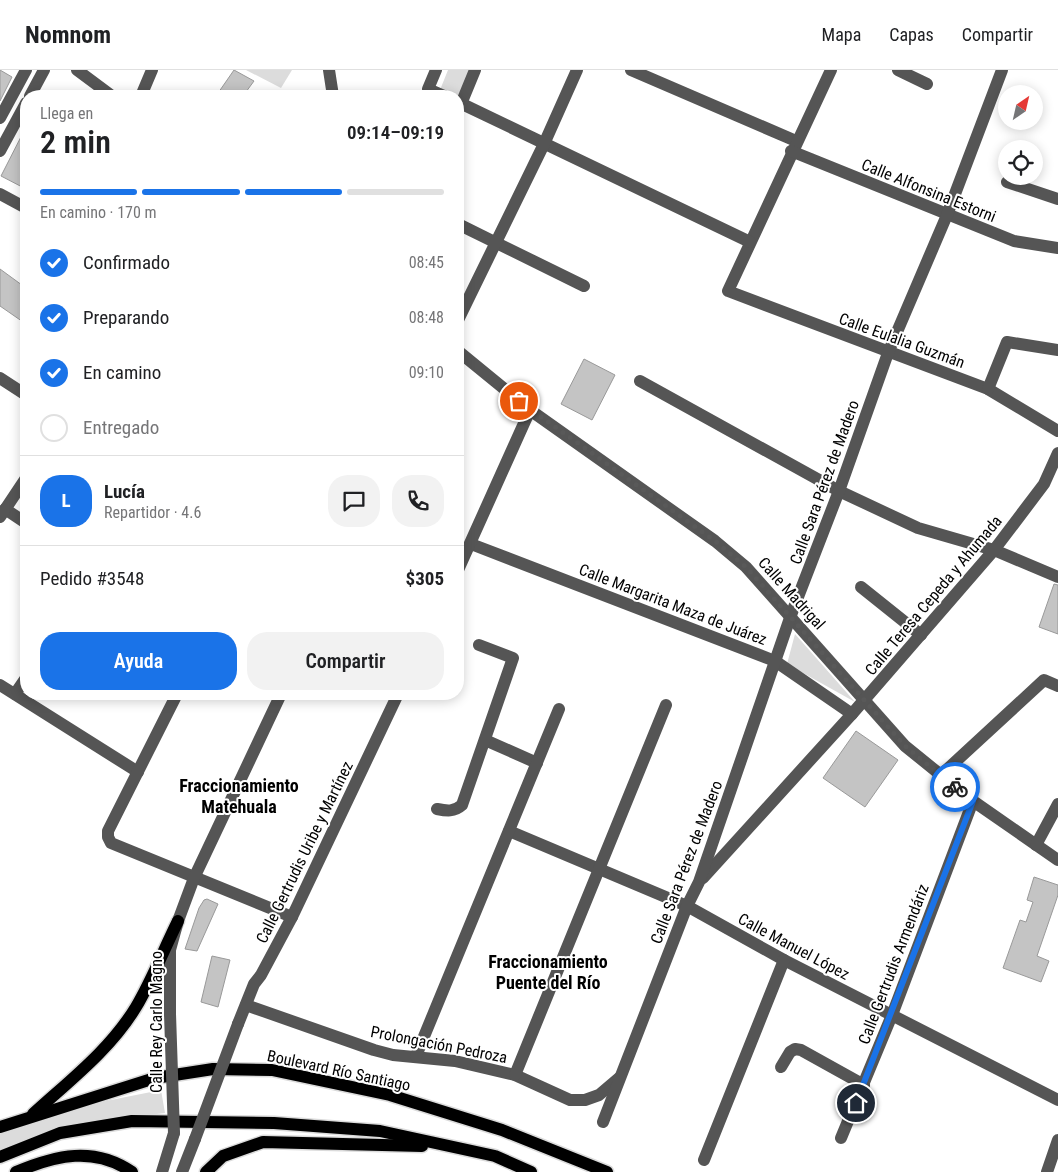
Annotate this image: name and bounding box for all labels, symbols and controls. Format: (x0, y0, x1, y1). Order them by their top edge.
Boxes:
text: Nomnom (25, 21, 111, 49)
text: Mapa (822, 24, 861, 45)
text: Capas (889, 24, 934, 45)
text: Compartir (962, 24, 1033, 45)
north arrow (998, 85, 1042, 130)
map controls (998, 85, 1043, 185)
text: Llega en (40, 104, 93, 123)
text: 09:14–09:19 (347, 121, 444, 144)
text: 2 min (40, 123, 111, 161)
button: locate (998, 140, 1043, 185)
street label: Calle Alfonsina Estorni (859, 155, 999, 226)
text: En camino · 170 m (40, 203, 157, 222)
icon: check (40, 249, 68, 277)
text: Confirmado (83, 251, 170, 274)
text: 08:45 (409, 253, 444, 272)
icon: check (40, 304, 68, 332)
text: Preparando (83, 306, 169, 329)
text: 08:48 (409, 308, 444, 327)
street label: Calle Eulalia Guzmán (836, 309, 967, 372)
icon: check (40, 359, 68, 387)
text: En camino (83, 361, 161, 384)
text: 09:10 (409, 363, 444, 382)
pin (498, 380, 540, 422)
icon: bag (505, 387, 533, 415)
street label: Calle Sara Pérez de Madero (786, 397, 863, 567)
text: Entregado (83, 416, 159, 439)
button: chat (328, 475, 380, 527)
button: phone (392, 475, 444, 527)
text: Lucía (104, 480, 145, 503)
text: L (61, 489, 71, 512)
text: Repartidor · 4.6 (104, 503, 201, 522)
street label: Calle Teresa Cepeda y Ahumada (861, 512, 1006, 679)
street label: Calle Madrigal (754, 553, 829, 633)
street label: Calle Margarita Maza de Juárez (576, 560, 769, 649)
text: Pedido #3548 (40, 567, 144, 590)
text: $305 (406, 567, 444, 590)
button: Ayuda (40, 632, 237, 690)
button: Compartir (247, 632, 444, 690)
street label: Calle Gertrudis Uribe y Martínez (252, 758, 357, 946)
courier (930, 762, 980, 812)
icon: bike (941, 773, 969, 801)
district label: Fraccionamiento Matehuala (179, 775, 299, 817)
street label: Calle Sara Pérez de Madero (647, 778, 726, 946)
street label: Calle Gertrudis Armendáriz (854, 881, 933, 1047)
street label: Calle Manuel López (735, 909, 853, 984)
street label: Calle Rey Carlo Magno (147, 951, 166, 1093)
district label: Fraccionamiento Puente del Río (488, 951, 608, 993)
street label: Prolongación Pedroza (369, 1022, 509, 1067)
street label: Boulevard Río Santiago (266, 1046, 412, 1095)
pin (835, 1082, 877, 1124)
icon: home (842, 1089, 870, 1117)

